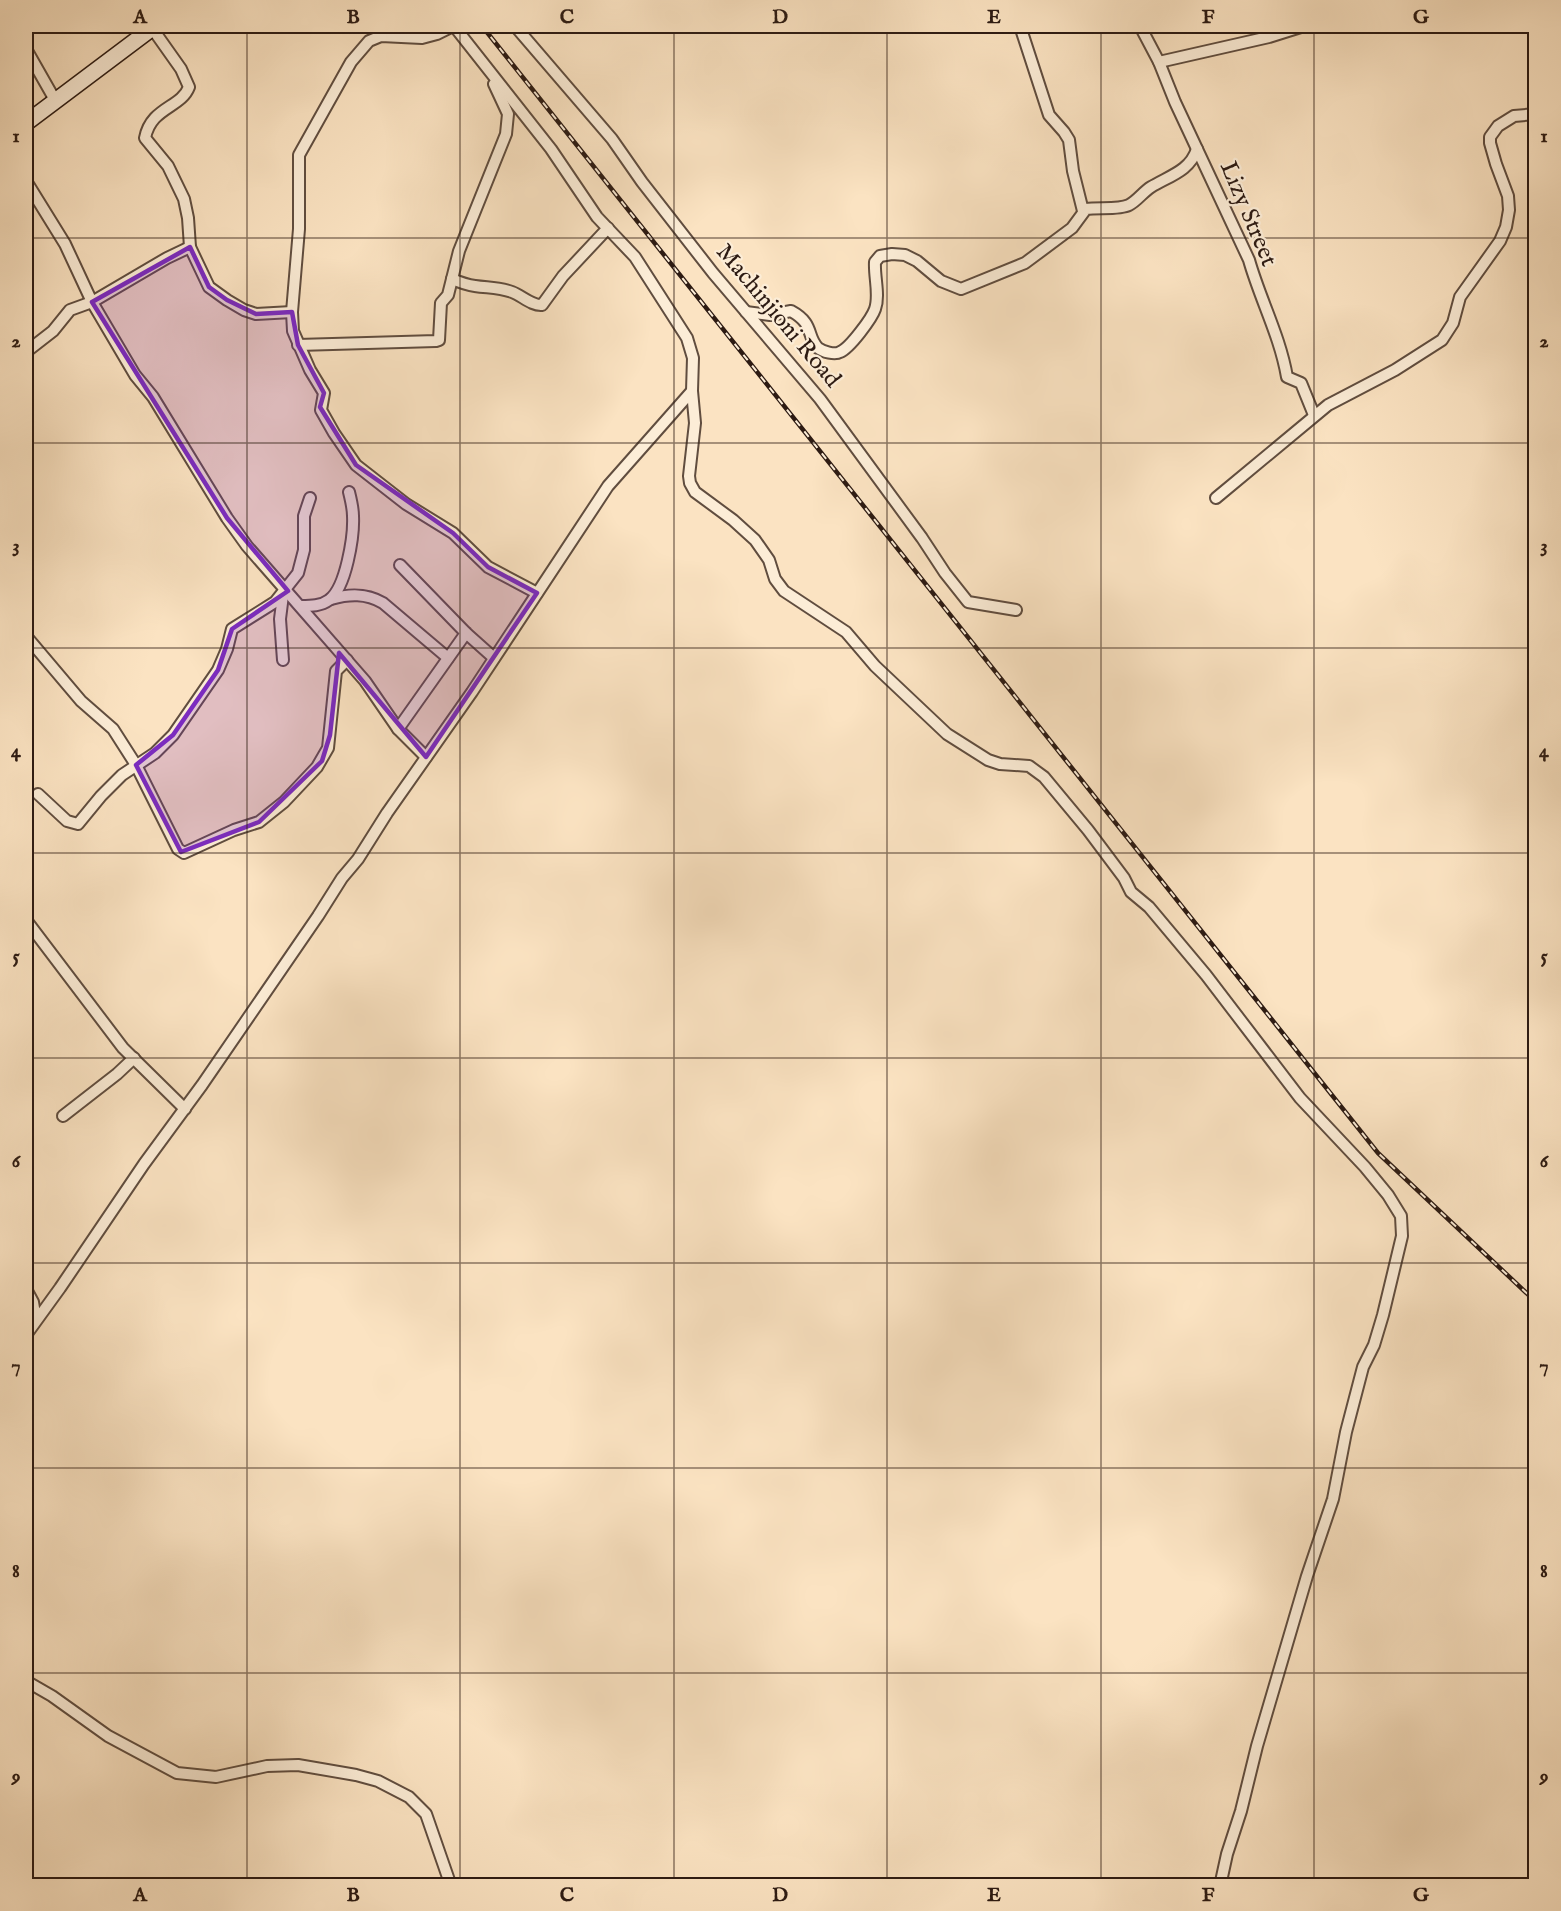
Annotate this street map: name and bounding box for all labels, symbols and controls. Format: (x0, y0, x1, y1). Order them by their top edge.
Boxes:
text: A (132, 5, 148, 30)
text: B (346, 5, 360, 30)
text: C (560, 5, 574, 30)
text: D (772, 5, 788, 30)
text: E (987, 5, 1001, 30)
text: F (1202, 5, 1215, 30)
text: G (1413, 5, 1430, 30)
text: 1 (12, 124, 20, 149)
text: 1 (1540, 124, 1548, 149)
street label: Lizy Street (1212, 157, 1284, 271)
street label: Machinjioni Road (709, 238, 847, 395)
text: 2 (11, 329, 21, 354)
text: 2 (1539, 329, 1549, 354)
text: 3 (12, 534, 20, 559)
text: 3 (1540, 534, 1548, 559)
text: 4 (11, 739, 22, 764)
text: 4 (1539, 739, 1550, 764)
text: 5 (12, 944, 20, 969)
text: 5 (1540, 944, 1548, 969)
text: 6 (12, 1149, 22, 1174)
text: 6 (1540, 1149, 1550, 1174)
text: 7 (11, 1354, 21, 1379)
text: 7 (1539, 1354, 1549, 1379)
text: 8 (12, 1559, 20, 1584)
text: 8 (1540, 1559, 1548, 1584)
text: 9 (11, 1764, 21, 1789)
text: 9 (1539, 1764, 1549, 1789)
text: A (132, 1883, 148, 1908)
text: B (346, 1883, 360, 1908)
text: C (560, 1883, 574, 1908)
text: D (772, 1883, 788, 1908)
text: E (987, 1883, 1001, 1908)
text: F (1202, 1883, 1215, 1908)
text: G (1413, 1883, 1430, 1908)

